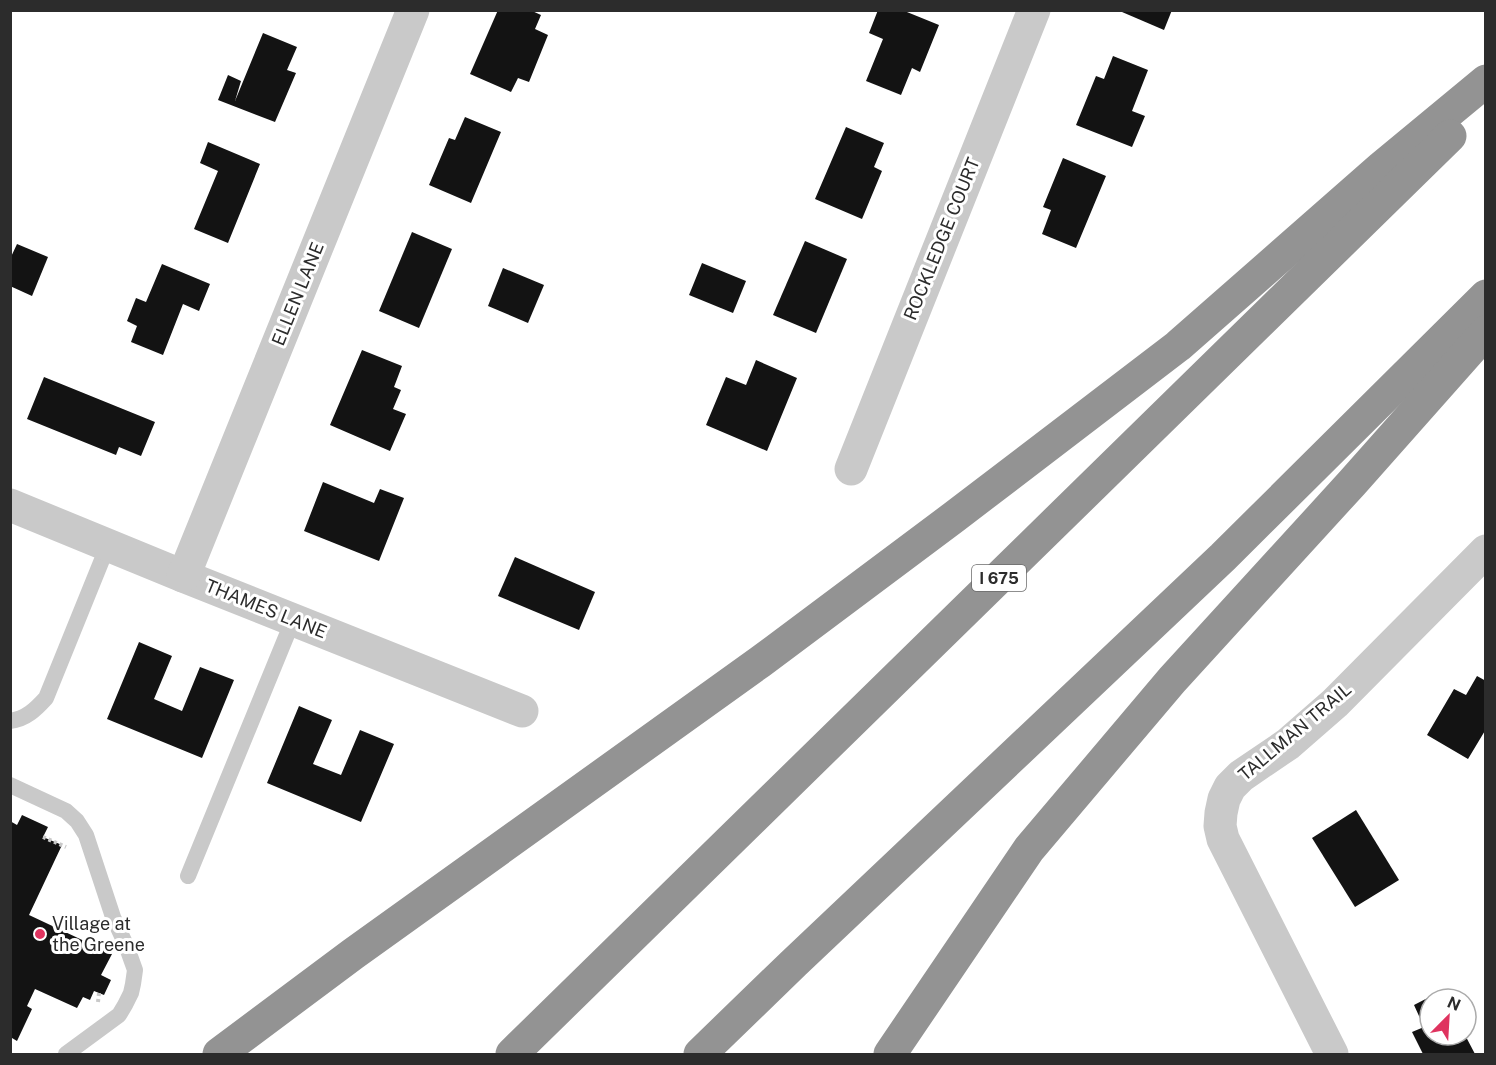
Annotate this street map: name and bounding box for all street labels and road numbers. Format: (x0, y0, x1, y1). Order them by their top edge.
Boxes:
street label: ROCKLEDGE COURT (899, 154, 984, 323)
street label: ELLEN LANE (267, 239, 328, 349)
road number: I 675 (972, 565, 1026, 591)
street label: THAMES LANE (202, 575, 330, 642)
street label: TALLMAN TRAIL (1234, 678, 1355, 785)

